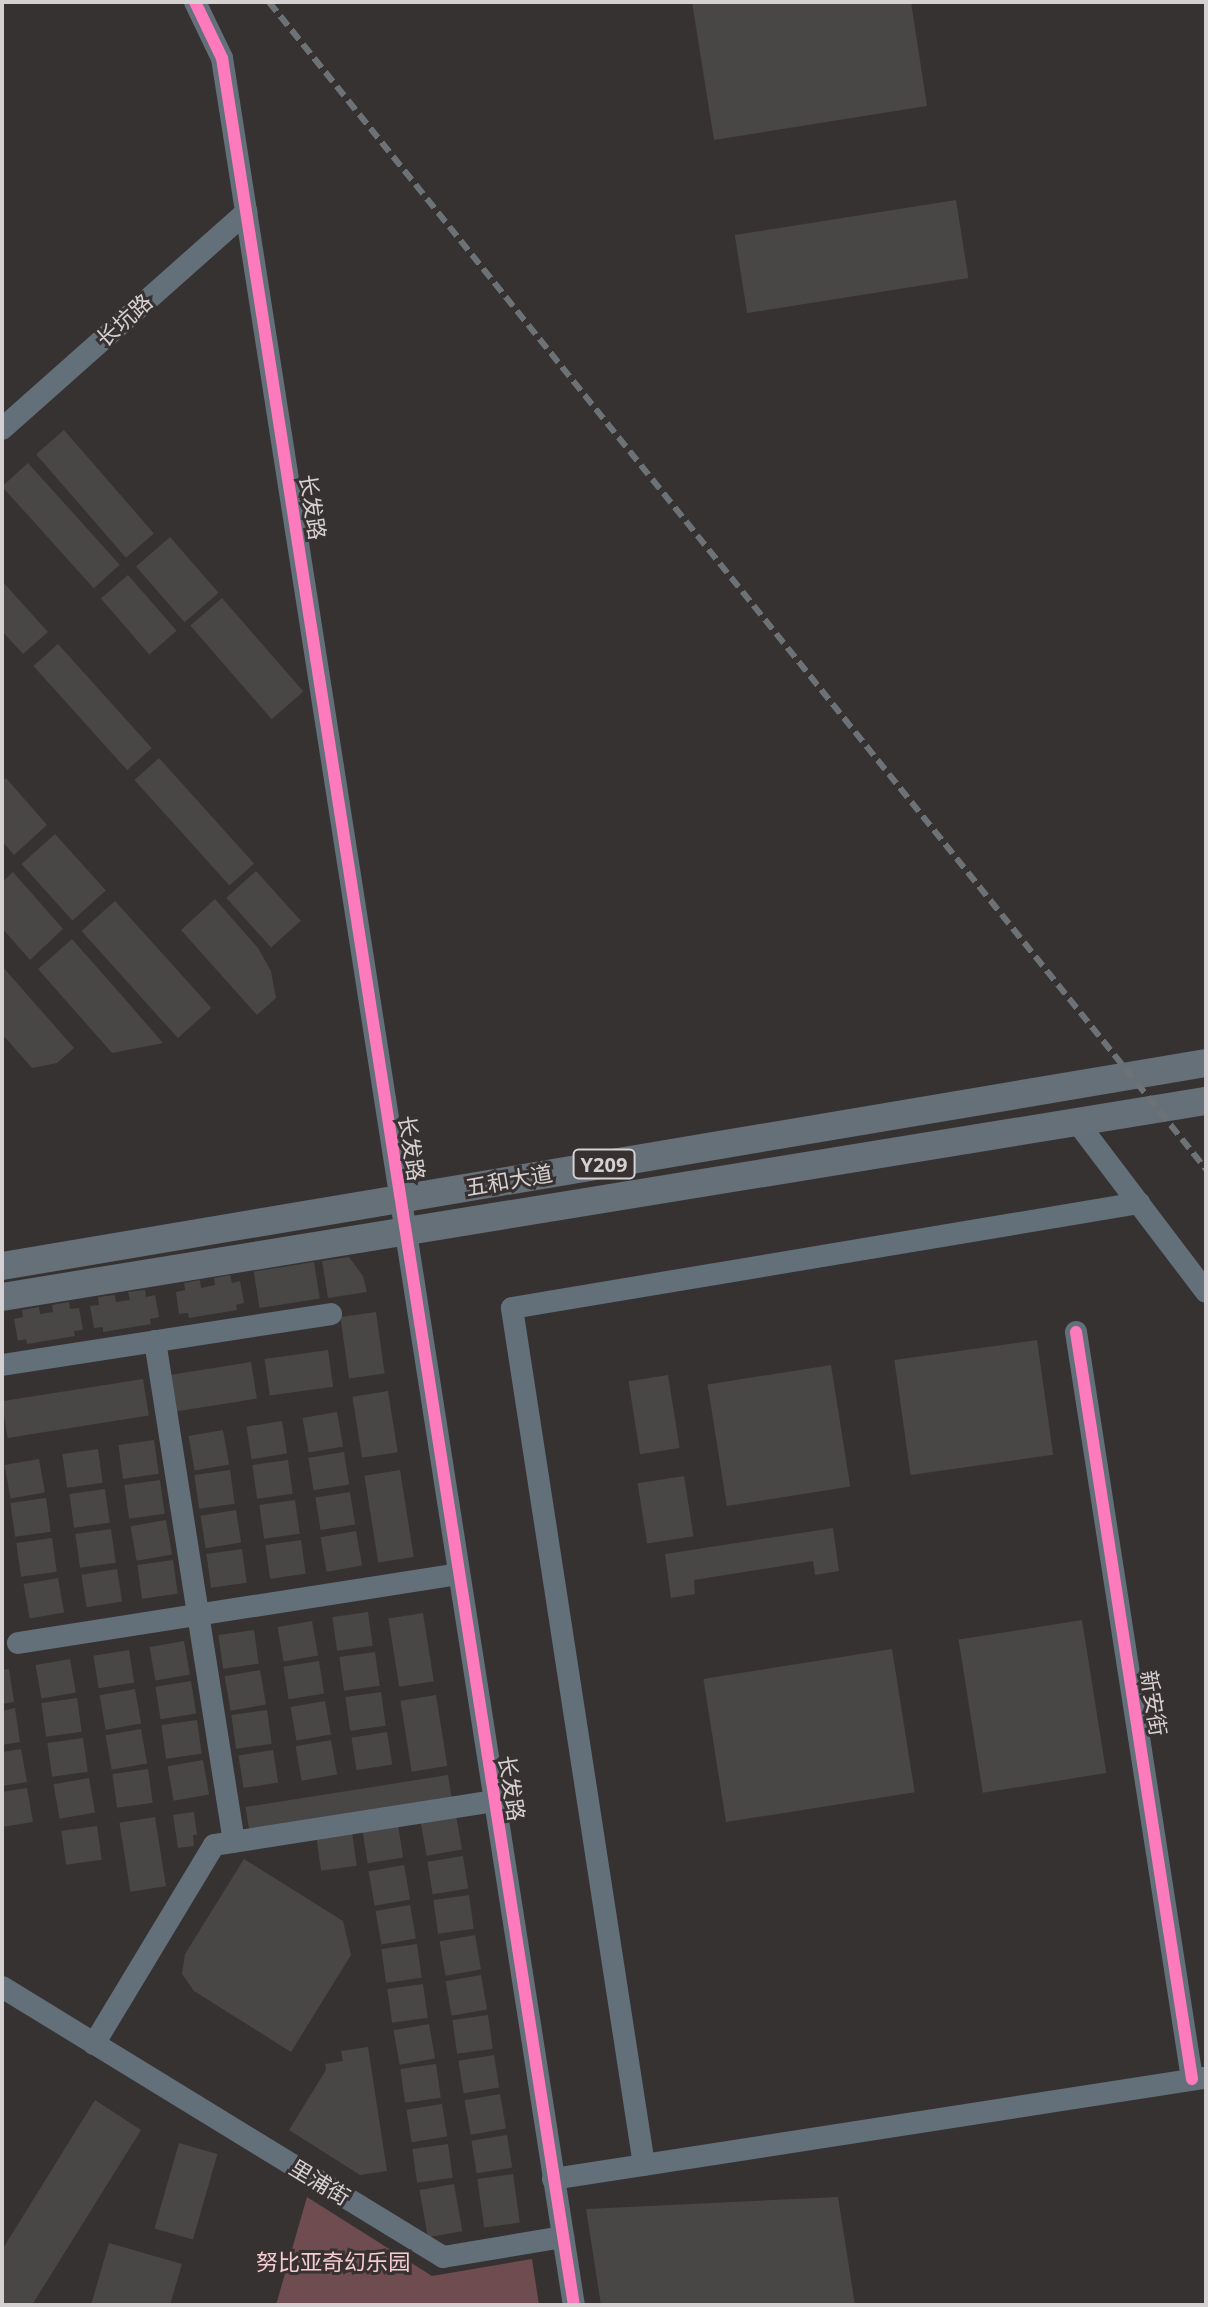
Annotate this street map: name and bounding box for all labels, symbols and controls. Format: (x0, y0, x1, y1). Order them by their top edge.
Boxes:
street label: 长坑路 (91, 288, 157, 352)
street label: 长发路 (295, 472, 331, 542)
street label: 长发路 (394, 1113, 430, 1183)
road number: Y209 (572, 1148, 636, 1180)
street label: 五和大道 (463, 1159, 555, 1201)
street label: 新安街 (1136, 1668, 1172, 1738)
street label: 长发路 (494, 1753, 530, 1823)
street label: 里浦街 (285, 2154, 355, 2210)
park label: 努比亚奇幻乐园 (256, 2249, 410, 2275)

